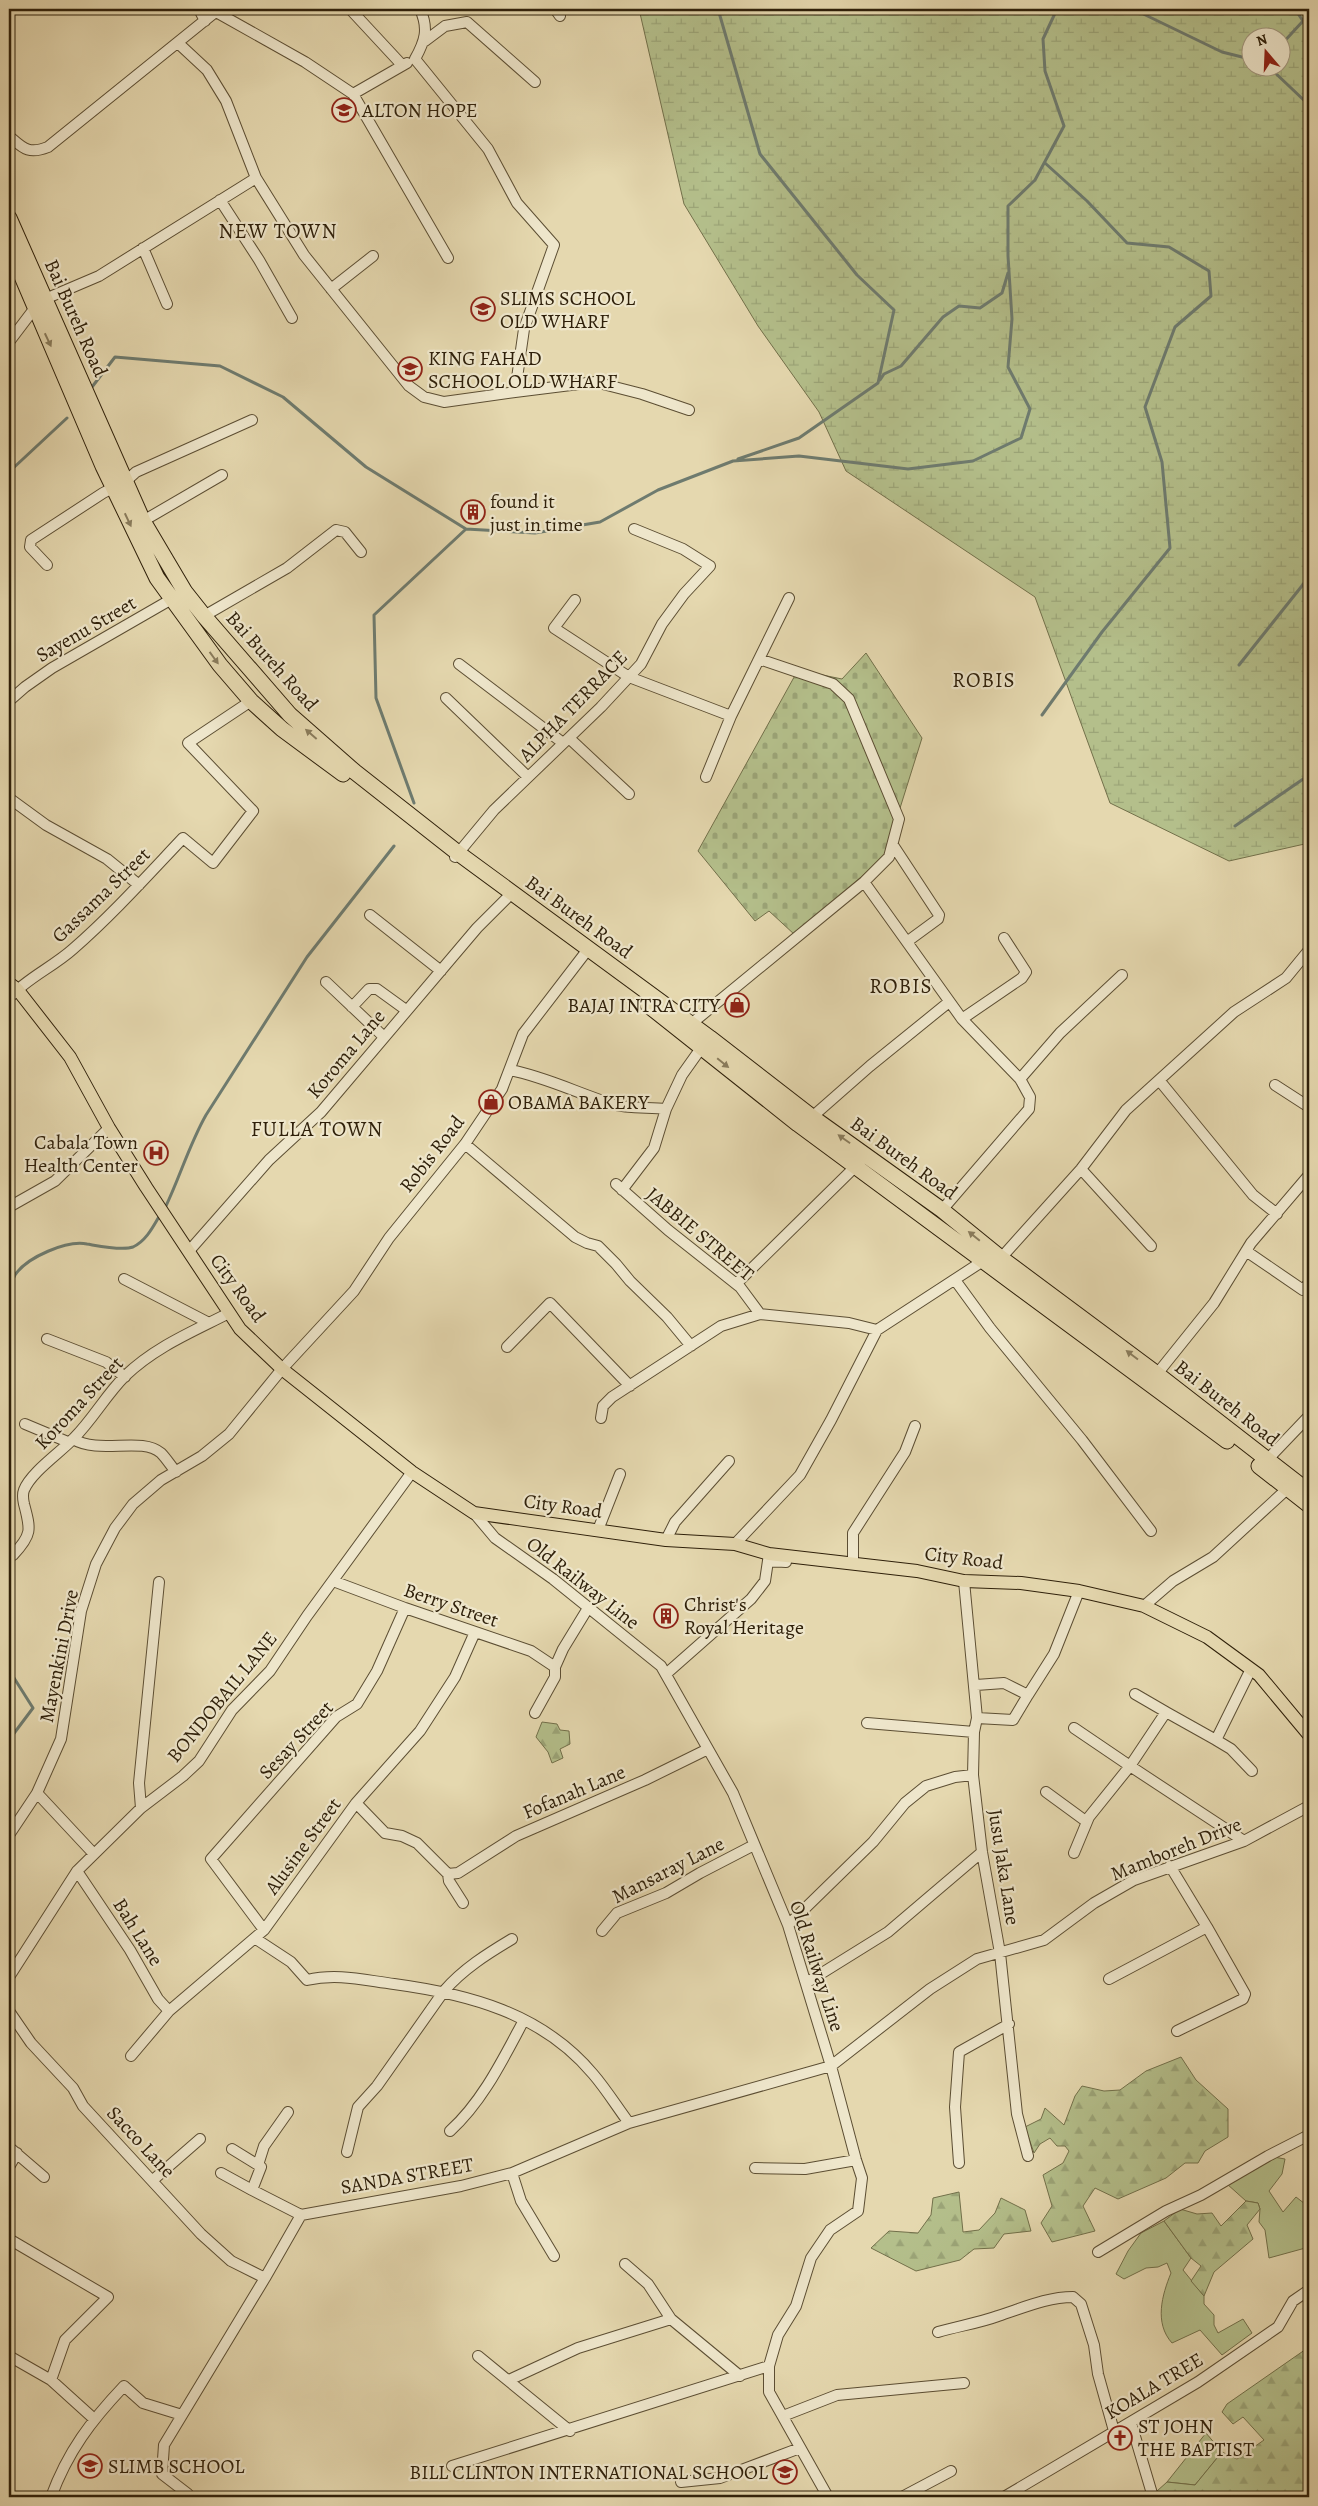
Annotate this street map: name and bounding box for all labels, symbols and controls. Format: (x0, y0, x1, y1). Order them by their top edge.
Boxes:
north arrow (1240, 28, 1290, 78)
text: N (1254, 30, 1270, 51)
school or university icon: ALTON HOPE (331, 97, 357, 123)
place label: ALTON HOPE (361, 97, 478, 124)
district label: NEW TOWN (218, 217, 338, 245)
street label: Bai Bureh Road (38, 255, 114, 381)
place label: SLIMS SCHOOL OLD WHARF (500, 285, 636, 335)
school or university icon: SLIMS SCHOOL OLD WHARF (470, 296, 496, 322)
one-way arrow (44, 333, 52, 347)
place label: KING FAHAD SCHOOL OLD WHARF (428, 345, 617, 395)
school or university icon: KING FAHAD SCHOOL OLD WHARF (397, 356, 423, 382)
place label: found it just in time (490, 488, 583, 538)
building icon: found it just in time (460, 499, 486, 525)
one-way arrow (125, 513, 133, 527)
street label: Sayenu Street (31, 589, 141, 669)
street label: Bai Bureh Road (220, 605, 324, 717)
street label: ALPHA TERRACE (512, 644, 633, 769)
one-way arrow (209, 651, 219, 665)
district label: ROBIS (952, 666, 1016, 694)
one-way arrow (305, 728, 318, 739)
street label: Gassama Street (46, 841, 156, 949)
street label: Bai Bureh Road (520, 869, 638, 965)
district label: ROBIS (869, 972, 933, 1000)
place label: BAJAJ INTRA CITY (567, 992, 721, 1019)
shop icon: BAJAJ INTRA CITY (724, 992, 750, 1018)
street label: Koroma Lane (301, 1004, 391, 1104)
one-way arrow (717, 1058, 730, 1069)
shop icon: OBAMA BAKERY (478, 1089, 504, 1115)
place label: OBAMA BAKERY (508, 1089, 650, 1116)
street label: Robis Road (393, 1110, 471, 1198)
street label: Bai Bureh Road (845, 1110, 963, 1206)
district label: FULLA TOWN (251, 1115, 383, 1143)
place label: Cabala Town Health Center (24, 1129, 138, 1179)
one-way arrow (837, 1134, 851, 1144)
hospital icon: Cabala Town Health Center (143, 1140, 169, 1166)
street label: JABBIE STREET (640, 1181, 760, 1287)
one-way arrow (969, 1230, 981, 1242)
street label: City Road (204, 1248, 272, 1328)
street label: Koroma Street (29, 1350, 130, 1456)
one-way arrow (1125, 1350, 1139, 1360)
street label: Bai Bureh Road (1169, 1353, 1285, 1453)
street label: City Road (522, 1487, 604, 1525)
street label: Old Railway Line (521, 1530, 645, 1636)
street label: City Road (923, 1540, 1005, 1576)
street label: Berry Street (400, 1576, 502, 1634)
street label: Mayenkini Drive (33, 1587, 85, 1725)
place label: Christ's Royal Heritage (684, 1591, 804, 1641)
building icon: Christ's Royal Heritage (653, 1603, 679, 1629)
street label: BONDOBAIL LANE (161, 1626, 283, 1768)
street label: Sesay Street (253, 1695, 340, 1785)
street label: Fofanah Lane (518, 1758, 630, 1826)
street label: Alusine Street (258, 1792, 348, 1901)
street label: Jusu Jaka Lane (982, 1807, 1026, 1927)
street label: Mamboreh Drive (1107, 1810, 1245, 1888)
street label: Mansaray Lane (607, 1830, 729, 1910)
street label: Bah Lane (107, 1893, 169, 1971)
street label: Old Railway Line (783, 1897, 851, 2035)
street label: Sacco Lane (101, 2100, 181, 2184)
street label: SANDA STREET (338, 2151, 476, 2201)
street label: KOALA TREE (1100, 2346, 1208, 2426)
place label: ST JOHN THE BAPTIST (1138, 2413, 1254, 2463)
church icon: ST JOHN THE BAPTIST (1107, 2425, 1133, 2451)
school or university icon: SLIMB SCHOOL (77, 2453, 103, 2479)
place label: SLIMB SCHOOL (108, 2453, 245, 2480)
place label: BILL CLINTON INTERNATIONAL SCHOOL (409, 2459, 769, 2486)
school or university icon: BILL CLINTON INTERNATIONAL SCHOOL (772, 2459, 798, 2485)

